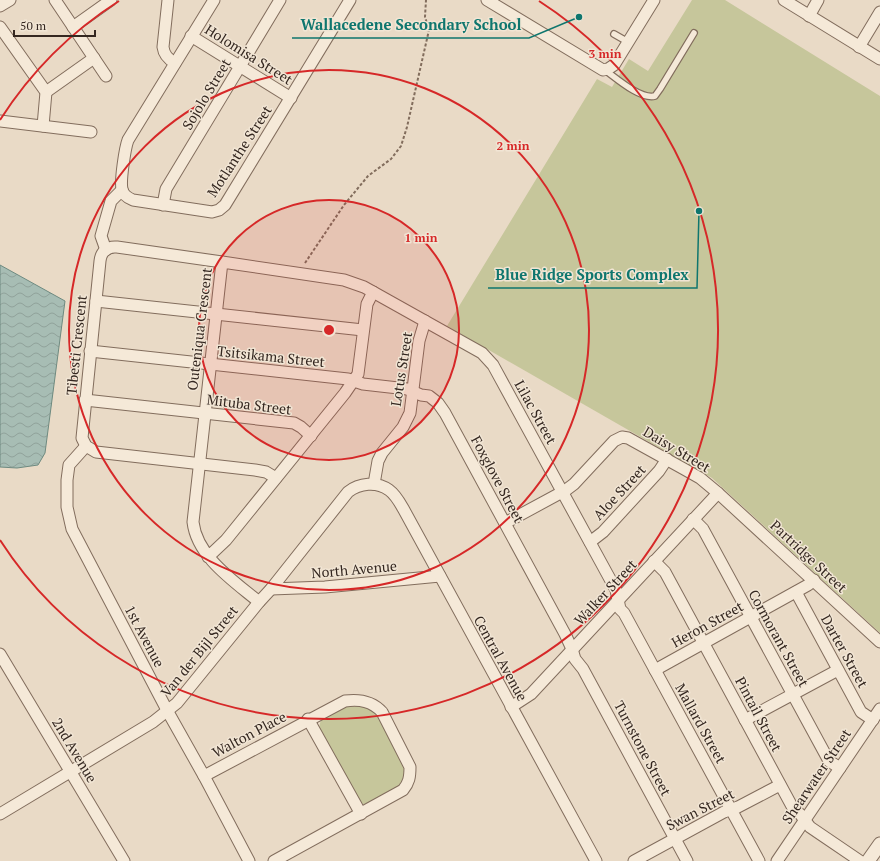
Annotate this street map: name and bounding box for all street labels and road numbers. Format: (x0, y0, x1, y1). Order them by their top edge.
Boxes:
street label: Holomisa Street (202, 19, 297, 89)
street label: Sojolo Street (177, 54, 235, 133)
street label: Motlanthe Street (202, 101, 276, 201)
street label: Outeniqua Crescent (182, 266, 216, 392)
street label: Tibesti Crescent (61, 293, 91, 396)
street label: Lotus Street (386, 330, 416, 408)
street label: Tsitsikama Street (216, 341, 327, 371)
street label: Lilac Street (511, 377, 562, 448)
street label: Mituba Street (206, 389, 293, 419)
street label: Daisy Street (640, 422, 715, 477)
street label: Foxglove Street (467, 432, 529, 527)
street label: Aloe Street (588, 460, 650, 524)
street label: Partridge Street (767, 515, 852, 597)
street label: Walker Street (570, 554, 641, 629)
street label: North Avenue (310, 556, 398, 582)
street label: Cormorant Street (744, 586, 814, 691)
street label: Heron Street (668, 596, 747, 652)
street label: Van der Bijl Street (156, 601, 242, 701)
street label: 1st Avenue (121, 602, 169, 670)
street label: Darter Street (817, 611, 873, 692)
street label: Central Avenue (470, 612, 532, 704)
street label: Pintail Street (731, 673, 787, 756)
street label: Mallard Street (671, 680, 731, 767)
street label: Turnstone Street (610, 697, 676, 800)
street label: Walton Place (209, 707, 289, 761)
street label: 2nd Avenue (48, 714, 102, 786)
street label: Shearwater Street (777, 724, 855, 827)
street label: Swan Street (663, 783, 738, 834)

